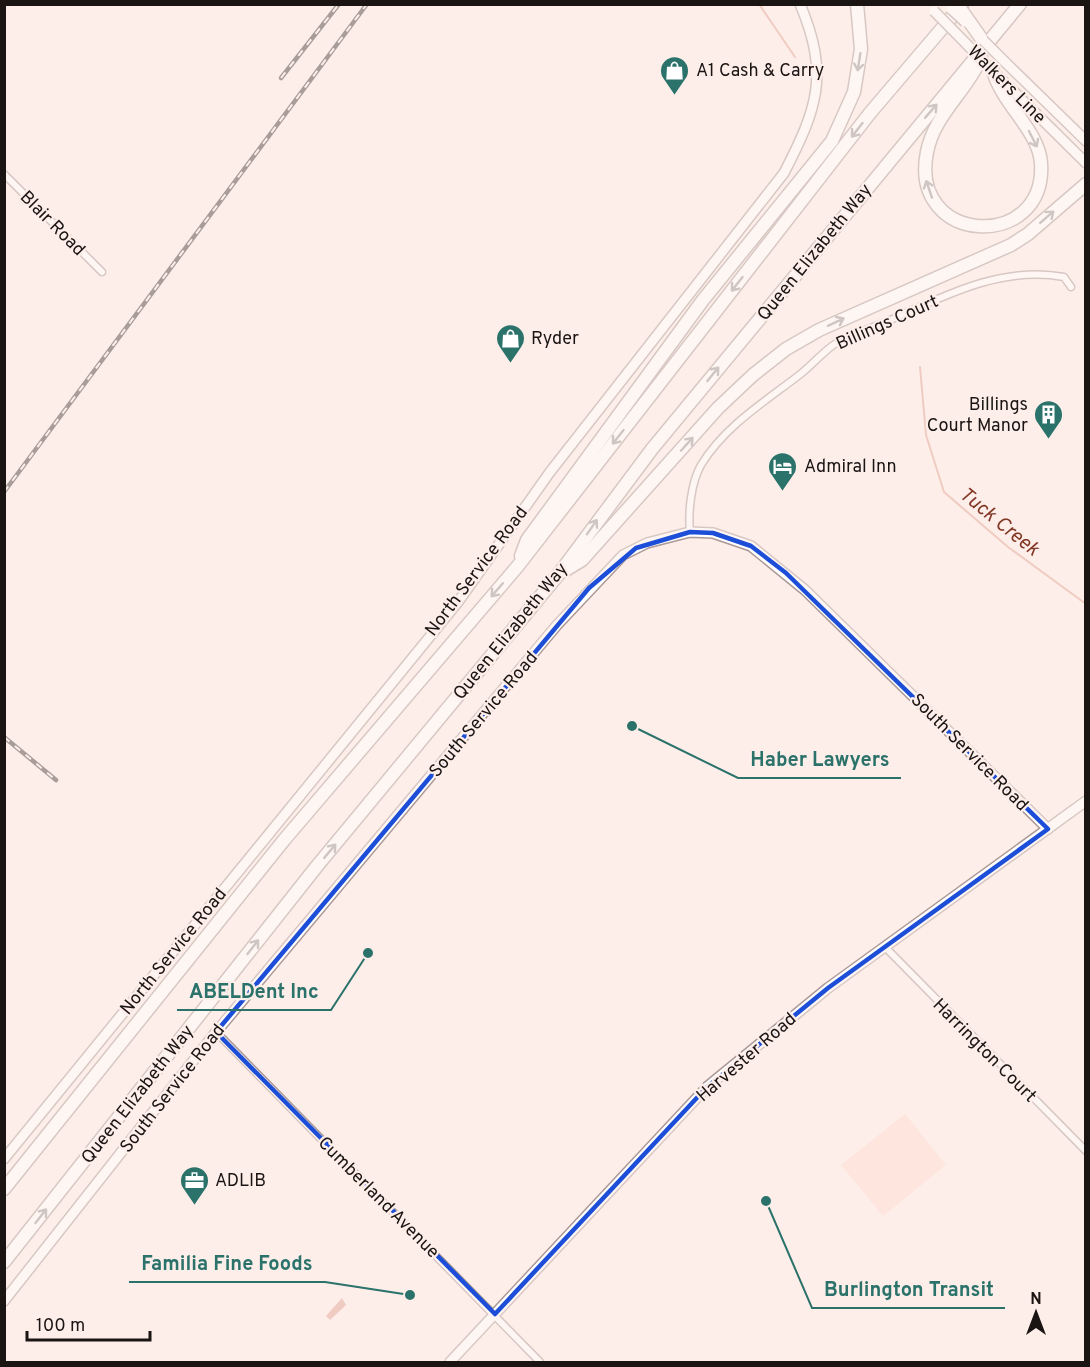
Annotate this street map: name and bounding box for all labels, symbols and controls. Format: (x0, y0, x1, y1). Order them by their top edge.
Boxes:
street label: Walkers Line (962, 41, 1050, 129)
one-way arrow (854, 52, 865, 72)
shop icon: A1 Cash & Carry (659, 54, 691, 96)
place label: A1 Cash & Carry (696, 60, 824, 83)
one-way arrow (923, 103, 937, 119)
one-way arrow (851, 121, 864, 137)
one-way arrow (1027, 130, 1039, 148)
street label: Queen Elizabeth Way (753, 180, 878, 326)
one-way arrow (923, 180, 934, 199)
street label: Blair Road (14, 186, 90, 262)
one-way arrow (1039, 210, 1054, 224)
one-way arrow (731, 275, 744, 291)
street label: Billings Court (833, 291, 942, 356)
one-way arrow (827, 315, 845, 327)
shop icon: Ryder (494, 322, 526, 364)
place label: Ryder (531, 328, 579, 351)
one-way arrow (706, 367, 720, 382)
place label: Billings Court Manor (927, 394, 1028, 438)
building icon: Billings Court Manor (1033, 398, 1065, 440)
one-way arrow (611, 429, 624, 445)
one-way arrow (680, 437, 694, 452)
hotel icon: Admiral Inn (767, 450, 799, 492)
place label: Admiral Inn (804, 456, 897, 479)
water label: Tuck Creek (953, 482, 1045, 563)
street label: North Service Road (421, 502, 534, 641)
one-way arrow (586, 520, 598, 536)
street label: Queen Elizabeth Way (449, 559, 574, 705)
one-way arrow (490, 582, 504, 597)
street label: South Service Road (425, 647, 544, 783)
street label: South Service Road (905, 689, 1033, 817)
callout: Haber Lawyers (738, 740, 901, 778)
text: Haber Lawyers (750, 748, 890, 774)
one-way arrow (323, 844, 337, 859)
street label: North Service Road (116, 884, 232, 1020)
one-way arrow (246, 940, 259, 956)
callout: ABELDent Inc (177, 972, 331, 1010)
text: ABELDent Inc (189, 980, 319, 1006)
street label: Harrington Court (927, 994, 1041, 1108)
street label: Harvester Road (692, 1008, 802, 1108)
street label: South Service Road (116, 1020, 231, 1158)
street label: Queen Elizabeth Way (77, 1021, 200, 1169)
street label: Cumberland Avenue (312, 1132, 444, 1264)
office icon: ADLIB (178, 1164, 210, 1206)
place label: ADLIB (215, 1170, 266, 1193)
one-way arrow (34, 1208, 47, 1224)
callout: Familia Fine Foods (129, 1244, 325, 1282)
text: Familia Fine Foods (141, 1252, 313, 1278)
callout: Burlington Transit (812, 1270, 1005, 1308)
text: Burlington Transit (824, 1278, 994, 1304)
north arrow (1006, 1283, 1066, 1343)
text: N (1030, 1290, 1042, 1310)
scale bar (27, 1304, 150, 1342)
text: 100 m (36, 1315, 85, 1338)

